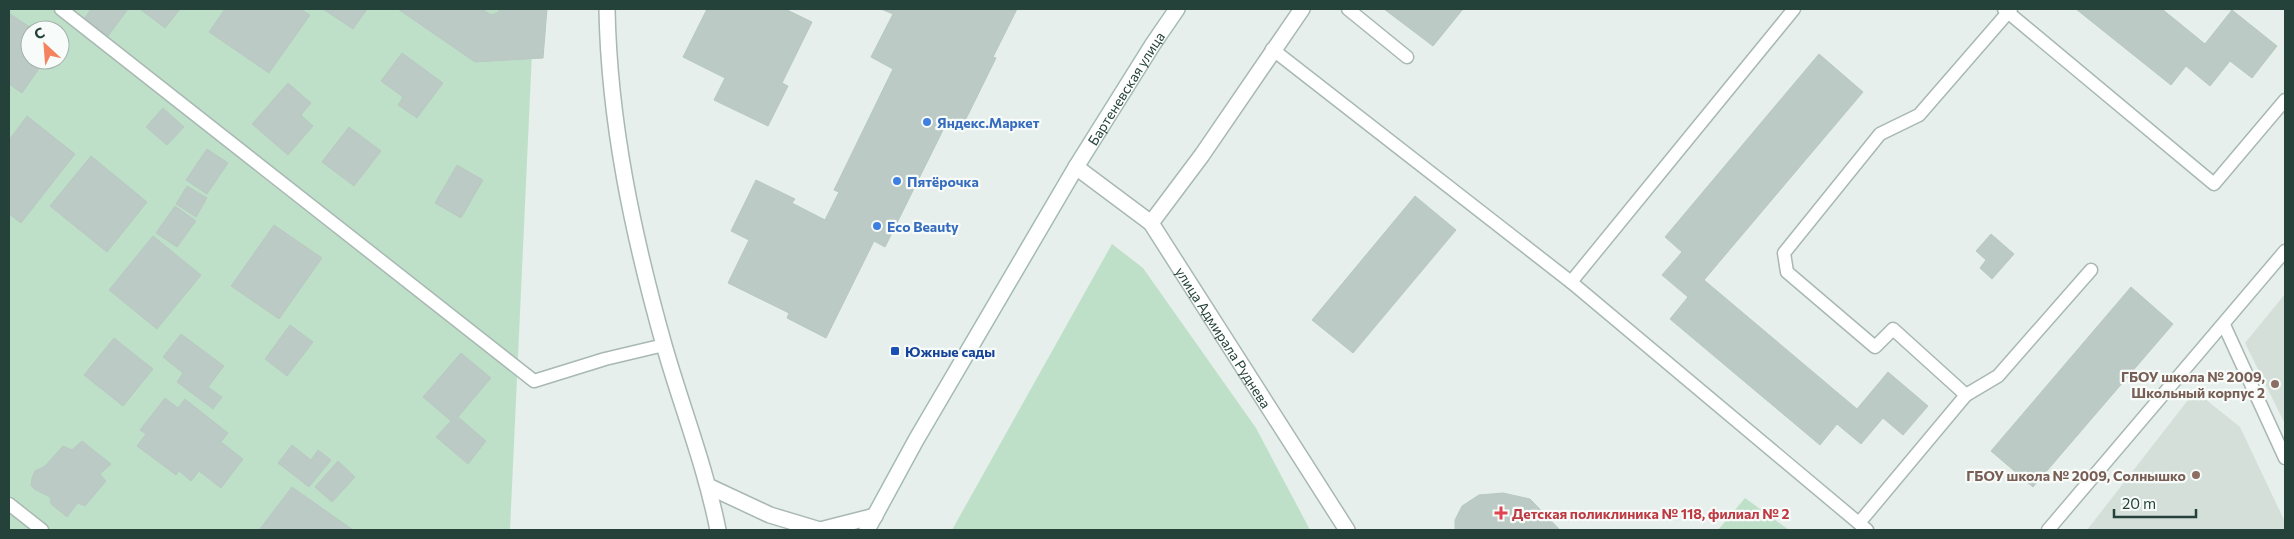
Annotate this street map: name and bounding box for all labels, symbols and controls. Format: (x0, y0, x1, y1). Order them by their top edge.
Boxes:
north arrow (20, 20, 70, 70)
text: С (31, 23, 47, 43)
street label: Бартеневская улица (1083, 28, 1168, 148)
place label: Яндекс.Маркет (937, 114, 1040, 131)
marker: Яндекс.Маркет (921, 116, 933, 128)
place label: Пятёрочка (907, 173, 979, 190)
marker: Пятёрочка (891, 175, 903, 187)
place label: Eco Beauty (887, 218, 959, 235)
marker: Eco Beauty (871, 220, 883, 232)
street label: улица Адмирала Руднева (1173, 263, 1275, 411)
place label: Южные сады (905, 343, 995, 360)
marker: Южные сады (889, 345, 901, 357)
place label: ГБОУ школа № 2009, Школьный корпус 2 (2121, 368, 2265, 401)
marker: ГБОУ школа № 2009, Школьный корпус 2 (2269, 378, 2281, 390)
place label: ГБОУ школа № 2009, Солнышко (1966, 467, 2186, 484)
marker: ГБОУ школа № 2009, Солнышко (2190, 469, 2202, 481)
scale bar (2114, 486, 2196, 518)
text: 20 m (2122, 494, 2156, 512)
place label: Детская поликлиника № 118, филиал № 2 (1512, 505, 1790, 522)
marker: Детская поликлиника № 118, филиал № 2 (1494, 506, 1508, 520)

